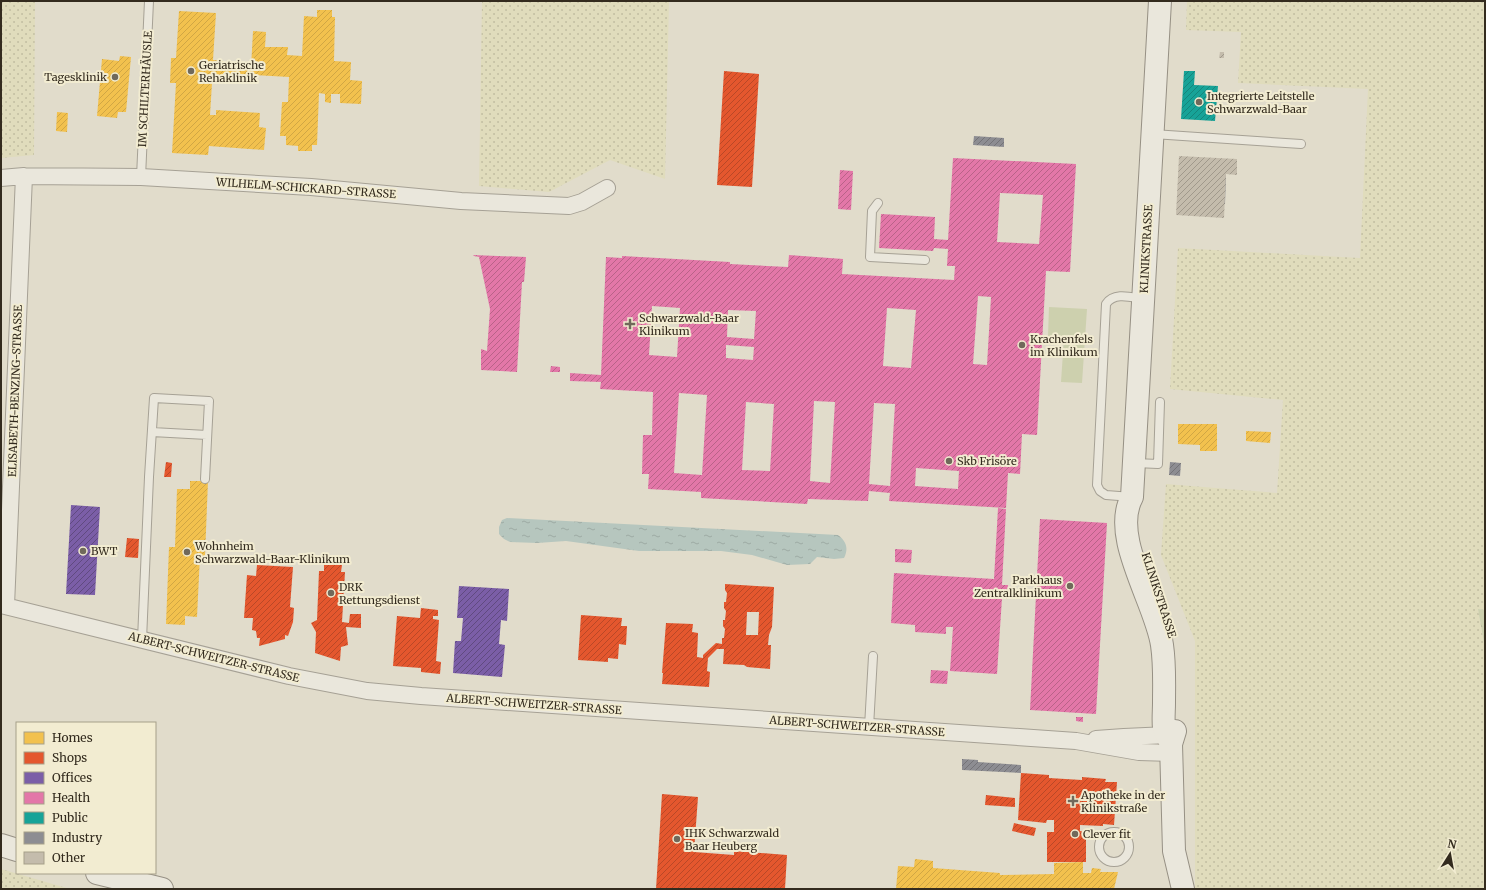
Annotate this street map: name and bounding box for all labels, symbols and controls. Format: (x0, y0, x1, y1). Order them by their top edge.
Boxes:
street label: IM SCHILTERHÄUSLE (135, 30, 155, 148)
place label: Geriatrische Rehaklinik (199, 58, 264, 85)
marker: Geriatrische Rehaklinik (186, 66, 196, 76)
place label: Tagesklinik (44, 70, 107, 84)
marker: Tagesklinik (110, 72, 120, 82)
place label: Integrierte Leitstelle Schwarzwald-Baar (1207, 89, 1315, 116)
marker: Integrierte Leitstelle Schwarzwald-Baar (1194, 97, 1204, 107)
street label: WILHELM-SCHICKARD-STRASSE (215, 175, 396, 201)
street label: KLINIKSTRASSE (1137, 204, 1155, 294)
street label: ELISABETH-BENZING-STRASSE (5, 305, 25, 477)
place label: Schwarzwald-Baar Klinikum (639, 311, 739, 338)
marker: Schwarzwald-Baar Klinikum (624, 318, 636, 330)
place label: Krachenfels im Klinikum (1030, 332, 1098, 359)
marker: Krachenfels im Klinikum (1017, 340, 1027, 350)
place label: Skb Frisöre (957, 454, 1017, 468)
marker: Skb Frisöre (944, 456, 954, 466)
place label: Wohnheim Schwarzwald-Baar-Klinikum (194, 539, 350, 566)
place label: BWT (91, 544, 118, 558)
marker: BWT (78, 546, 88, 556)
marker: Wohnheim Schwarzwald-Baar-Klinikum (182, 547, 192, 557)
street label: KLINIKSTRASSE (1139, 551, 1179, 639)
place label: Parkhaus Zentralklinikum (974, 573, 1062, 600)
place label: DRK Rettungsdienst (339, 580, 421, 607)
marker: Parkhaus Zentralklinikum (1065, 581, 1075, 591)
marker: DRK Rettungsdienst (326, 588, 336, 598)
street label: ALBERT-SCHWEITZER-STRASSE (126, 629, 301, 685)
street label: ALBERT-SCHWEITZER-STRASSE (445, 691, 622, 717)
street label: ALBERT-SCHWEITZER-STRASSE (768, 713, 945, 739)
legend (16, 722, 156, 874)
text: Homes (52, 730, 93, 745)
text: Shops (52, 750, 87, 765)
text: Offices (52, 770, 92, 785)
place label: Apotheke in der Klinikstraße (1080, 788, 1165, 815)
text: Health (52, 790, 90, 805)
marker: Apotheke in der Klinikstraße (1068, 796, 1078, 806)
text: Public (52, 810, 88, 825)
place label: IHK Schwarzwald Baar Heuberg (685, 826, 779, 853)
place label: Clever fit (1083, 827, 1132, 841)
marker: Clever fit (1070, 829, 1080, 839)
text: Industry (52, 830, 102, 845)
marker: IHK Schwarzwald Baar Heuberg (672, 834, 682, 844)
north arrow (1430, 834, 1470, 874)
text: N (1446, 836, 1458, 852)
text: Other (52, 850, 86, 865)

